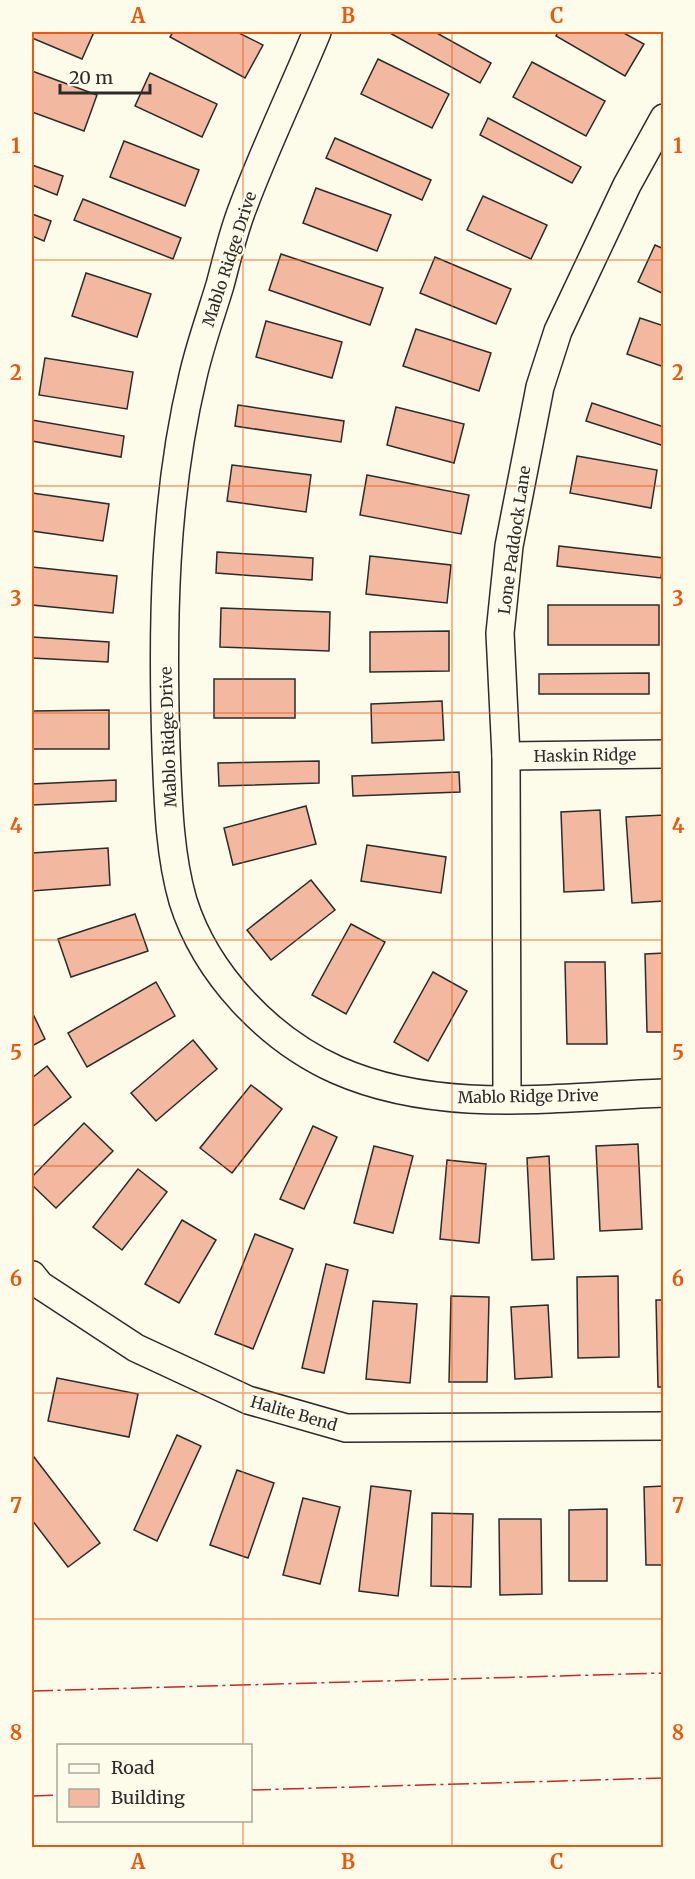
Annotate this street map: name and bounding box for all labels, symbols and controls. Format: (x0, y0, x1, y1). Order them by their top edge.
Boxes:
text: A (130, 3, 146, 28)
text: B (341, 3, 355, 28)
text: C (550, 3, 564, 28)
scale bar (60, 57, 150, 95)
text: 20 m (69, 66, 113, 89)
text: 1 (11, 133, 21, 158)
text: 1 (673, 133, 683, 158)
street label: Mablo Ridge Drive (198, 189, 260, 329)
text: 2 (10, 360, 22, 385)
text: 2 (672, 360, 684, 385)
street label: Lone Paddock Lane (494, 464, 534, 616)
text: 3 (10, 586, 22, 611)
text: 3 (672, 586, 684, 611)
street label: Mablo Ridge Drive (156, 666, 180, 808)
street label: Haskin Ridge (534, 744, 636, 766)
text: 4 (10, 813, 23, 838)
text: 4 (672, 813, 685, 838)
text: 5 (10, 1040, 22, 1065)
text: 5 (672, 1040, 684, 1065)
street label: Mablo Ridge Drive (457, 1085, 599, 1107)
text: 6 (10, 1266, 22, 1291)
text: 6 (672, 1266, 684, 1291)
street label: Halite Bend (248, 1391, 340, 1435)
text: 7 (10, 1493, 22, 1518)
text: 7 (672, 1493, 684, 1518)
text: 8 (10, 1720, 22, 1745)
text: 8 (672, 1720, 684, 1745)
legend (57, 1744, 252, 1822)
text: Road (111, 1756, 155, 1779)
text: Building (111, 1786, 185, 1809)
text: A (130, 1849, 146, 1874)
text: B (341, 1849, 355, 1874)
text: C (550, 1849, 564, 1874)

